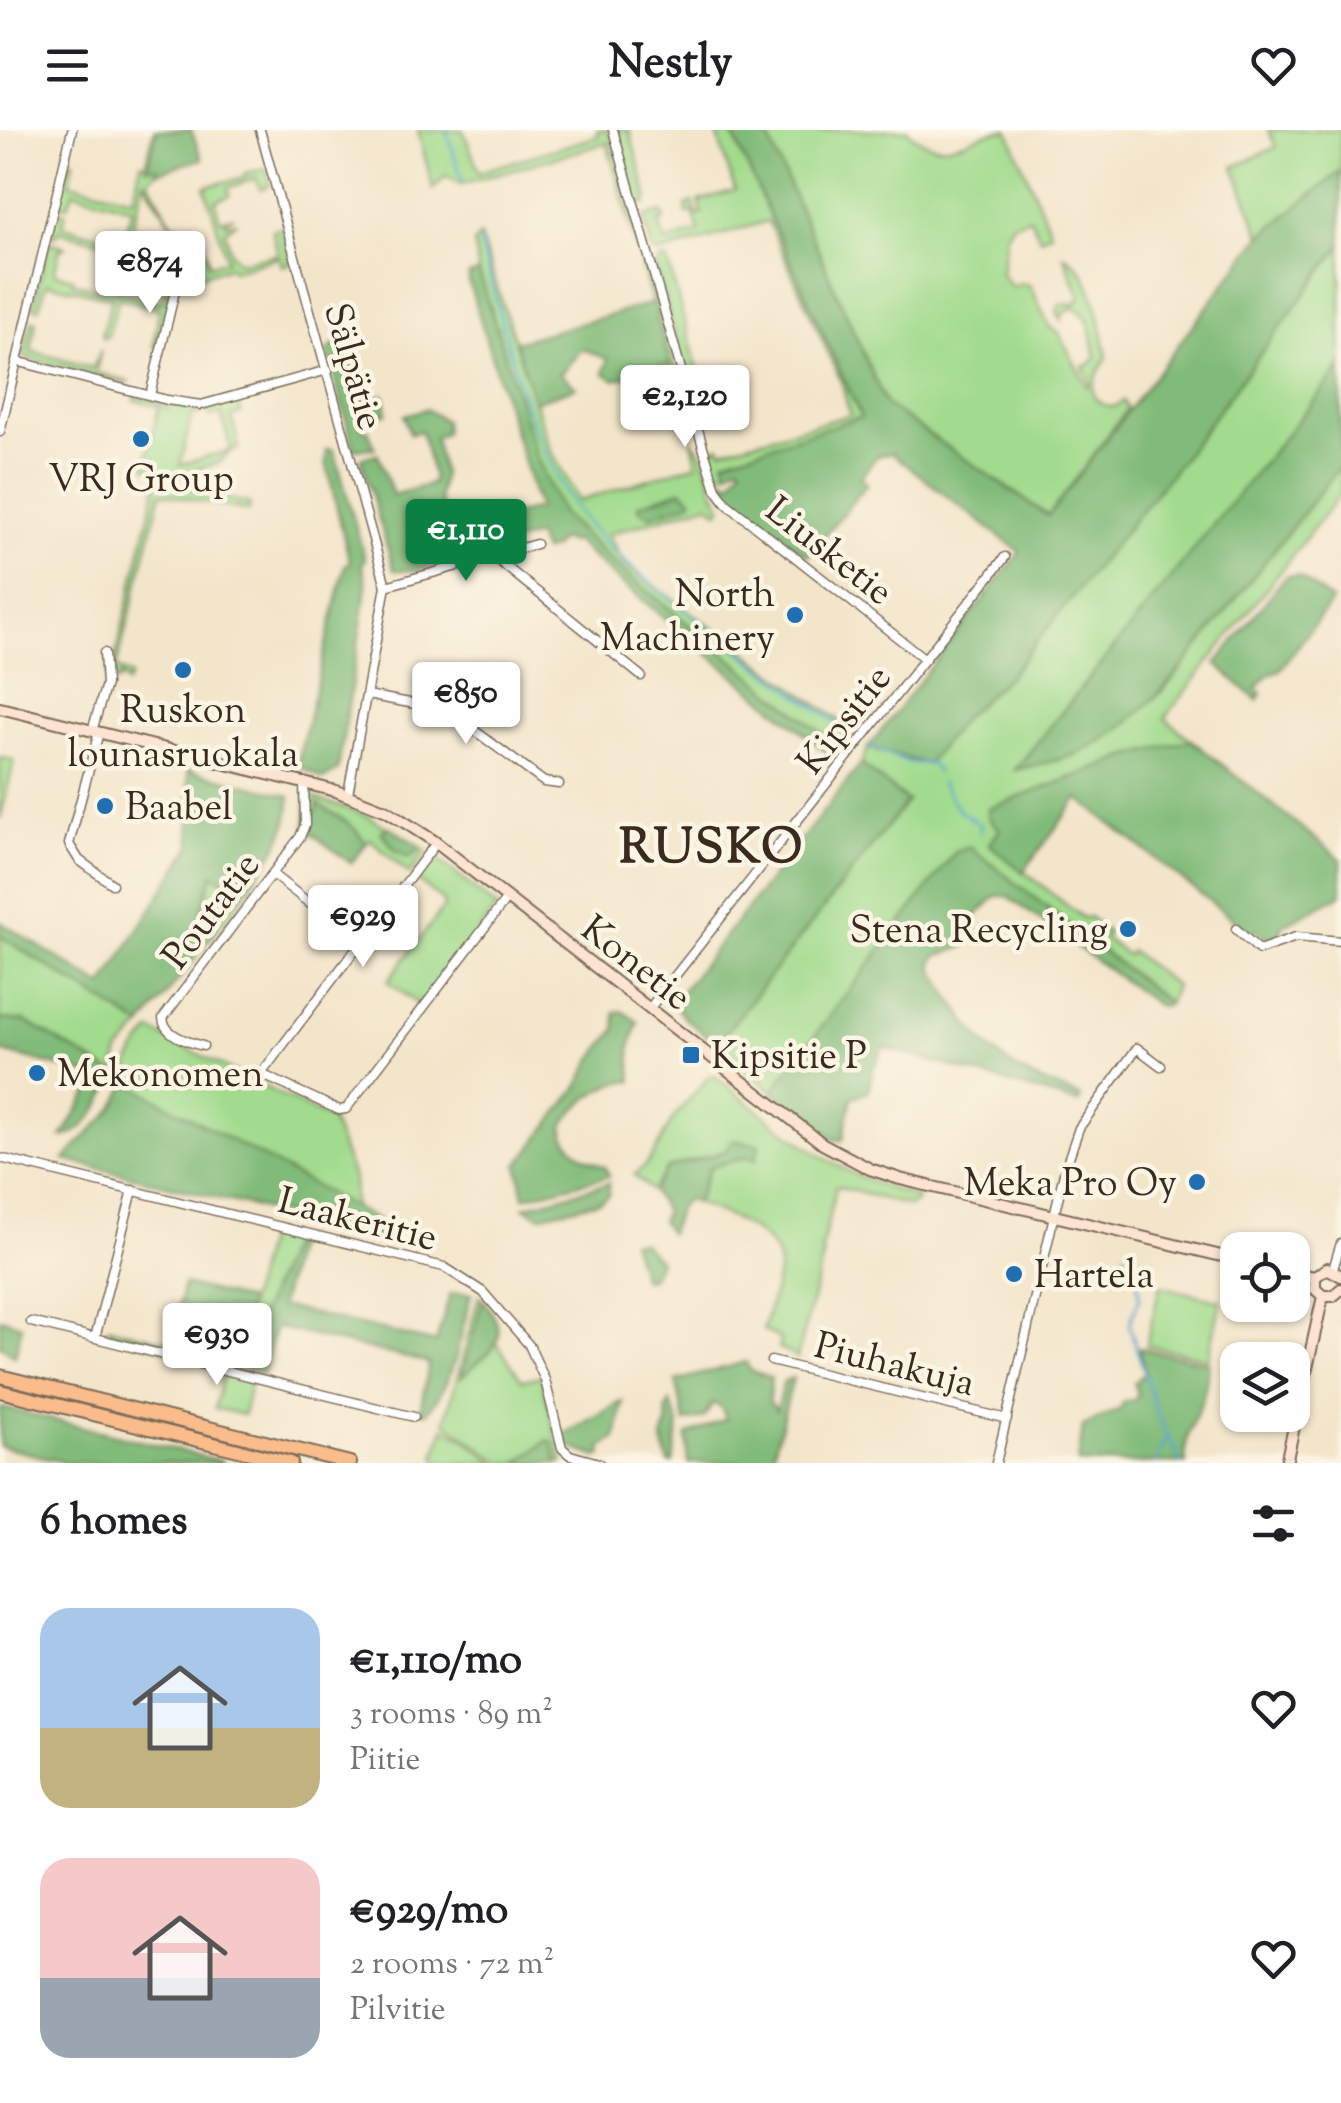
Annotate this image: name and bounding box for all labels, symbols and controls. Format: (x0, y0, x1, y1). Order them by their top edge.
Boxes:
text: Nestly (609, 33, 732, 98)
icon: menu (40, 38, 95, 93)
icon: heart (1246, 38, 1301, 93)
pin: €874 (91, 231, 209, 316)
text: €874 (117, 240, 183, 286)
street label: Sälpätie (307, 297, 395, 437)
pin: €2,120 (604, 365, 766, 450)
text: €2,120 (642, 374, 728, 420)
marker: VRJ Group (130, 428, 152, 450)
place label: VRJ Group (48, 455, 234, 509)
street label: Liusketie (752, 486, 903, 620)
pin: €1,110 (385, 499, 547, 584)
text: €1,110 (428, 508, 504, 554)
place label: North Machinery (600, 570, 775, 668)
marker: North Machinery (784, 604, 806, 626)
street label: Kipsitie (786, 655, 906, 788)
marker: Ruskon lounasruokala (172, 659, 194, 681)
pin: €850 (407, 662, 525, 747)
text: €850 (434, 671, 498, 717)
place label: Ruskon lounasruokala (68, 686, 298, 784)
place label: Baabel (125, 783, 233, 837)
marker: Baabel (94, 795, 116, 817)
district label: RUSKO (619, 816, 805, 885)
street label: Poutatie (151, 843, 275, 982)
pin: €929 (304, 885, 422, 970)
text: €929 (330, 894, 396, 940)
street label: Konetie (568, 905, 701, 1026)
place label: Stena Recycling (849, 906, 1108, 960)
marker: Stena Recycling (1117, 918, 1139, 940)
place label: Kipsitie P (711, 1032, 867, 1086)
marker: Kipsitie P (680, 1044, 702, 1066)
place label: Mekonomen (57, 1050, 264, 1104)
marker: Mekonomen (26, 1062, 48, 1084)
place label: Meka Pro Oy (963, 1159, 1177, 1213)
marker: Meka Pro Oy (1186, 1171, 1208, 1193)
street label: Laakeritie (272, 1176, 442, 1268)
map controls (1220, 1232, 1310, 1432)
button: locate (1220, 1232, 1310, 1322)
place label: Hartela (1034, 1251, 1154, 1305)
marker: Hartela (1003, 1263, 1025, 1285)
pin: €930 (158, 1303, 276, 1388)
text: €930 (185, 1312, 249, 1358)
street label: Piuhakuja (808, 1321, 980, 1413)
button: layers (1220, 1342, 1310, 1432)
text: 6 homes (40, 1493, 187, 1553)
icon: filters (1246, 1496, 1301, 1551)
text: €1,110/mo (350, 1632, 522, 1692)
icon: home (120, 1648, 240, 1768)
icon: heart (1246, 1681, 1301, 1736)
text: 3 rooms · 89 m² (350, 1692, 553, 1738)
text: Piitie (350, 1738, 420, 1784)
text: €929/mo (350, 1882, 508, 1942)
icon: home (120, 1898, 240, 2018)
icon: heart (1246, 1931, 1301, 1986)
text: 2 rooms · 72 m² (350, 1942, 554, 1988)
text: Pilvitie (350, 1988, 446, 2034)

